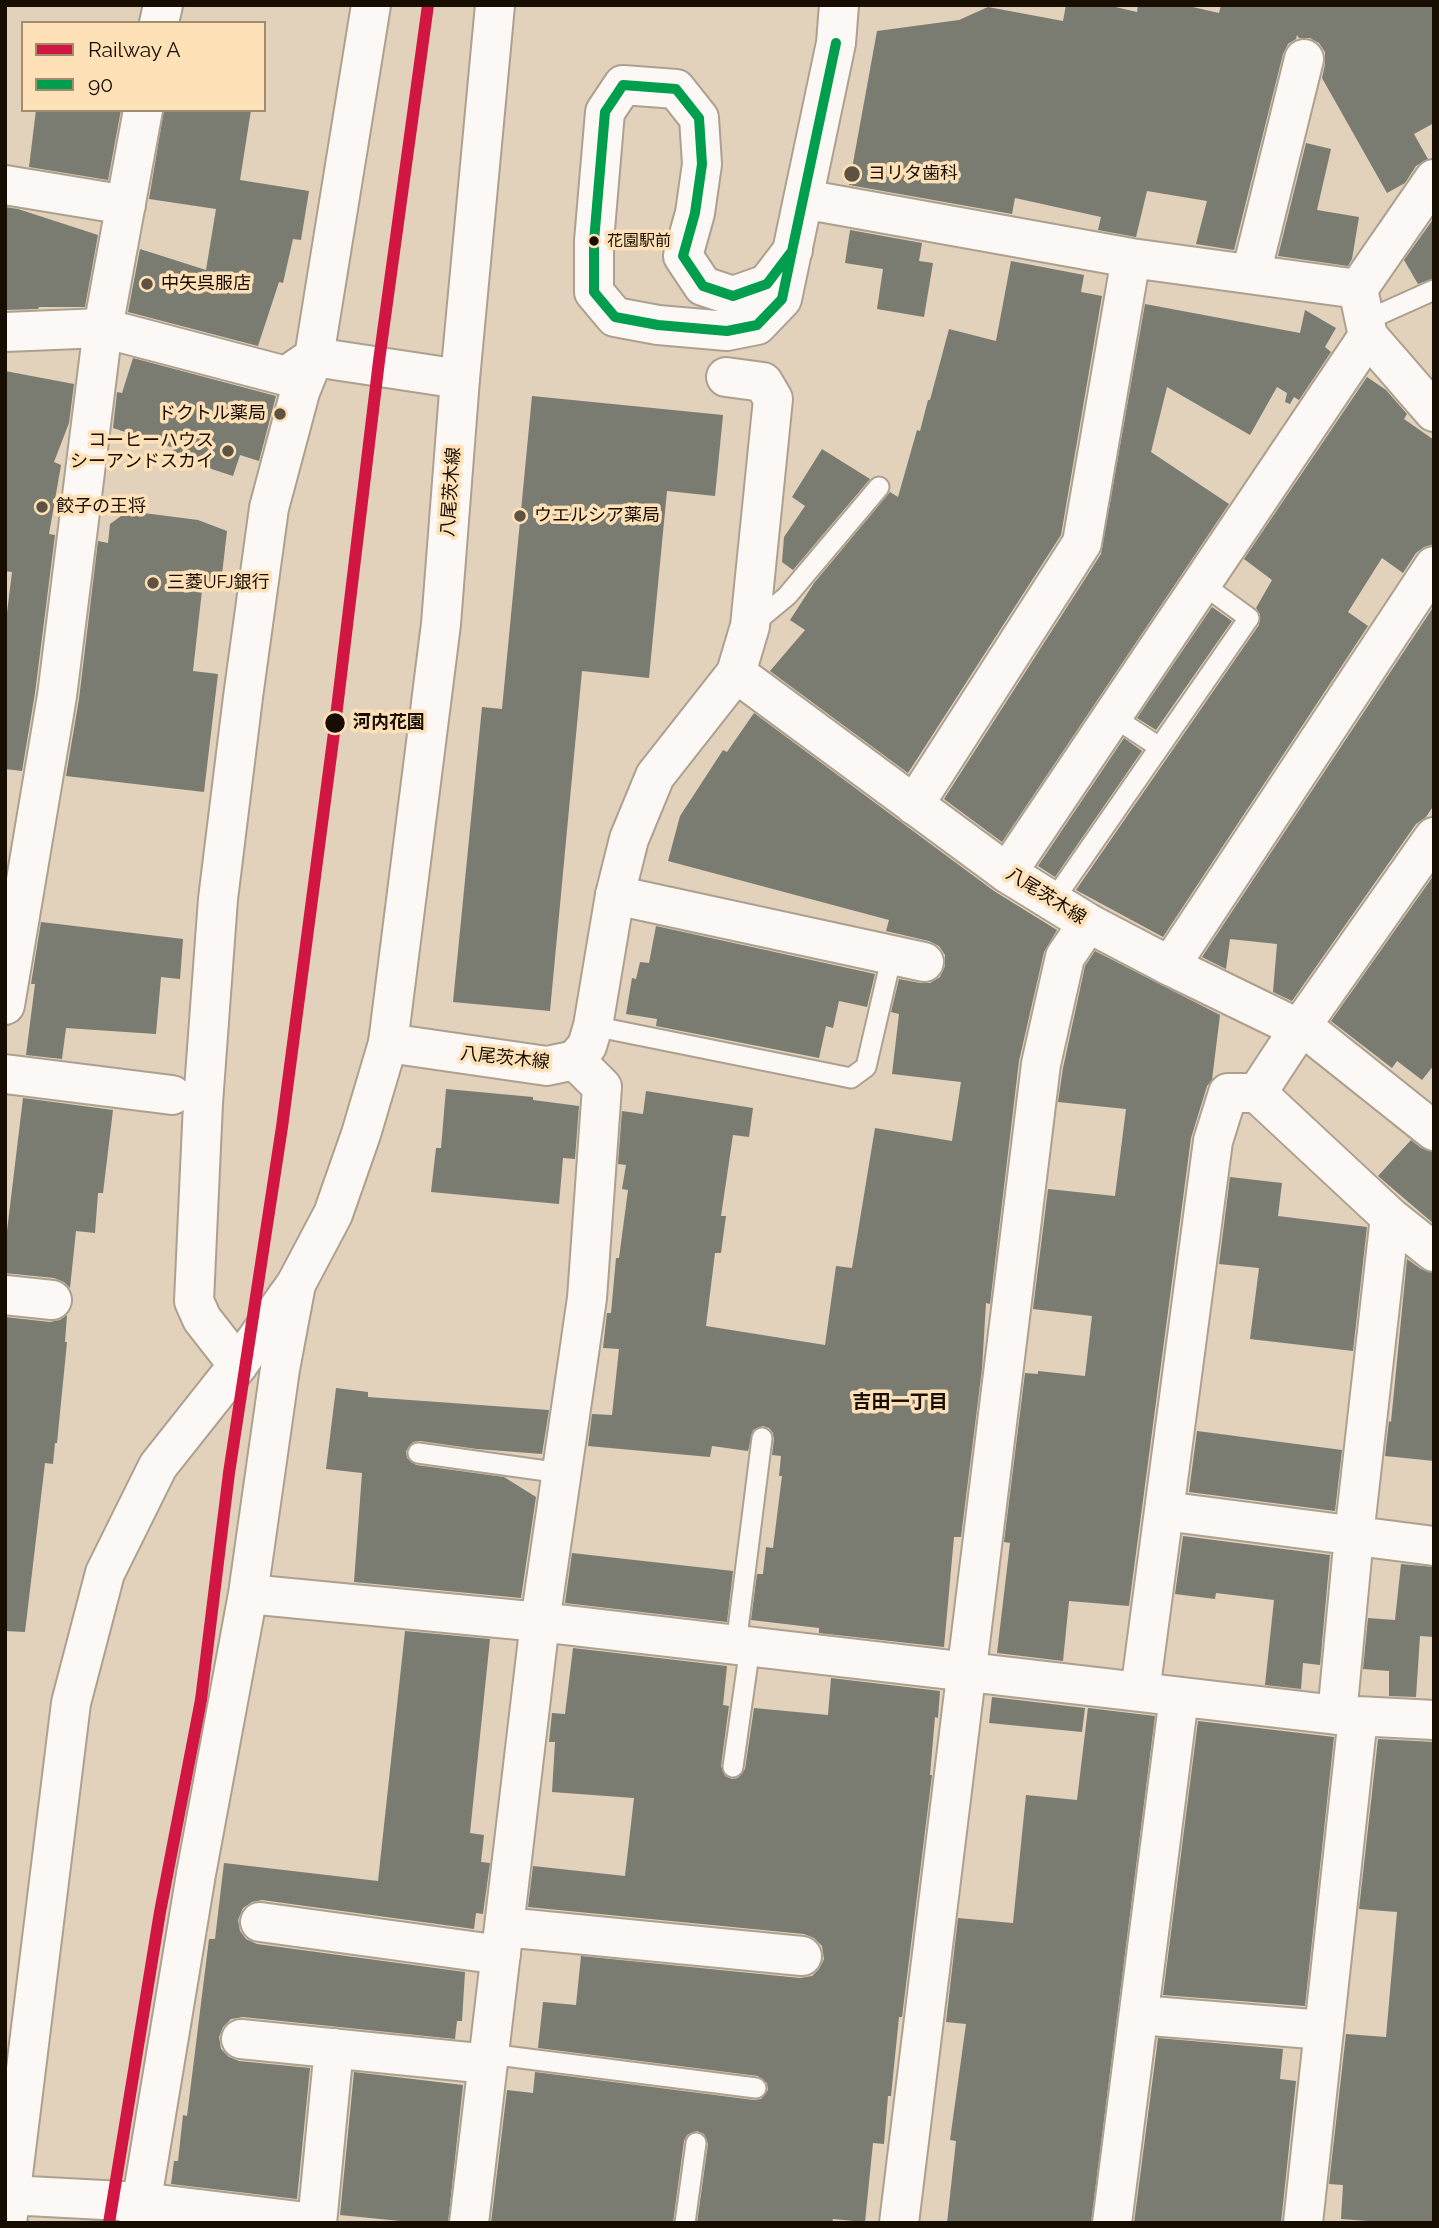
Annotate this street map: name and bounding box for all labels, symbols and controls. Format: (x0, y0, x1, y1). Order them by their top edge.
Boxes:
legend (21, 21, 266, 112)
text: Railway A (88, 37, 181, 62)
text: 90 (88, 72, 113, 97)
place label: ヨリタ歯科 (868, 163, 958, 185)
marker: ヨリタ歯科 (842, 164, 862, 184)
place label: 花園駅前 (607, 231, 671, 251)
marker: 花園駅前 (587, 234, 601, 248)
place label: 中矢呉服店 (161, 273, 251, 295)
marker: 中矢呉服店 (139, 276, 155, 292)
place label: ドクトル薬局 (158, 403, 266, 425)
marker: ドクトル薬局 (272, 406, 288, 422)
place label: コーヒーハウス シーアンドスカイ (70, 430, 214, 472)
marker: コーヒーハウス シーアンドスカイ (220, 443, 236, 459)
street label: 八尾茨木線 (437, 446, 465, 538)
place label: 餃子の王将 (56, 496, 146, 518)
marker: 餃子の王将 (34, 499, 50, 515)
place label: ウエルシア薬局 (534, 505, 660, 527)
marker: ウエルシア薬局 (512, 508, 528, 524)
place label: 三菱UFJ銀行 (167, 572, 270, 594)
marker: 三菱UFJ銀行 (145, 575, 161, 591)
marker: 河内花園 (323, 711, 347, 735)
place label: 河内花園 (353, 712, 425, 734)
street label: 八尾茨木線 (1002, 863, 1090, 929)
street label: 八尾茨木線 (459, 1043, 551, 1073)
district label: 吉田一丁目 (853, 1391, 947, 1413)

